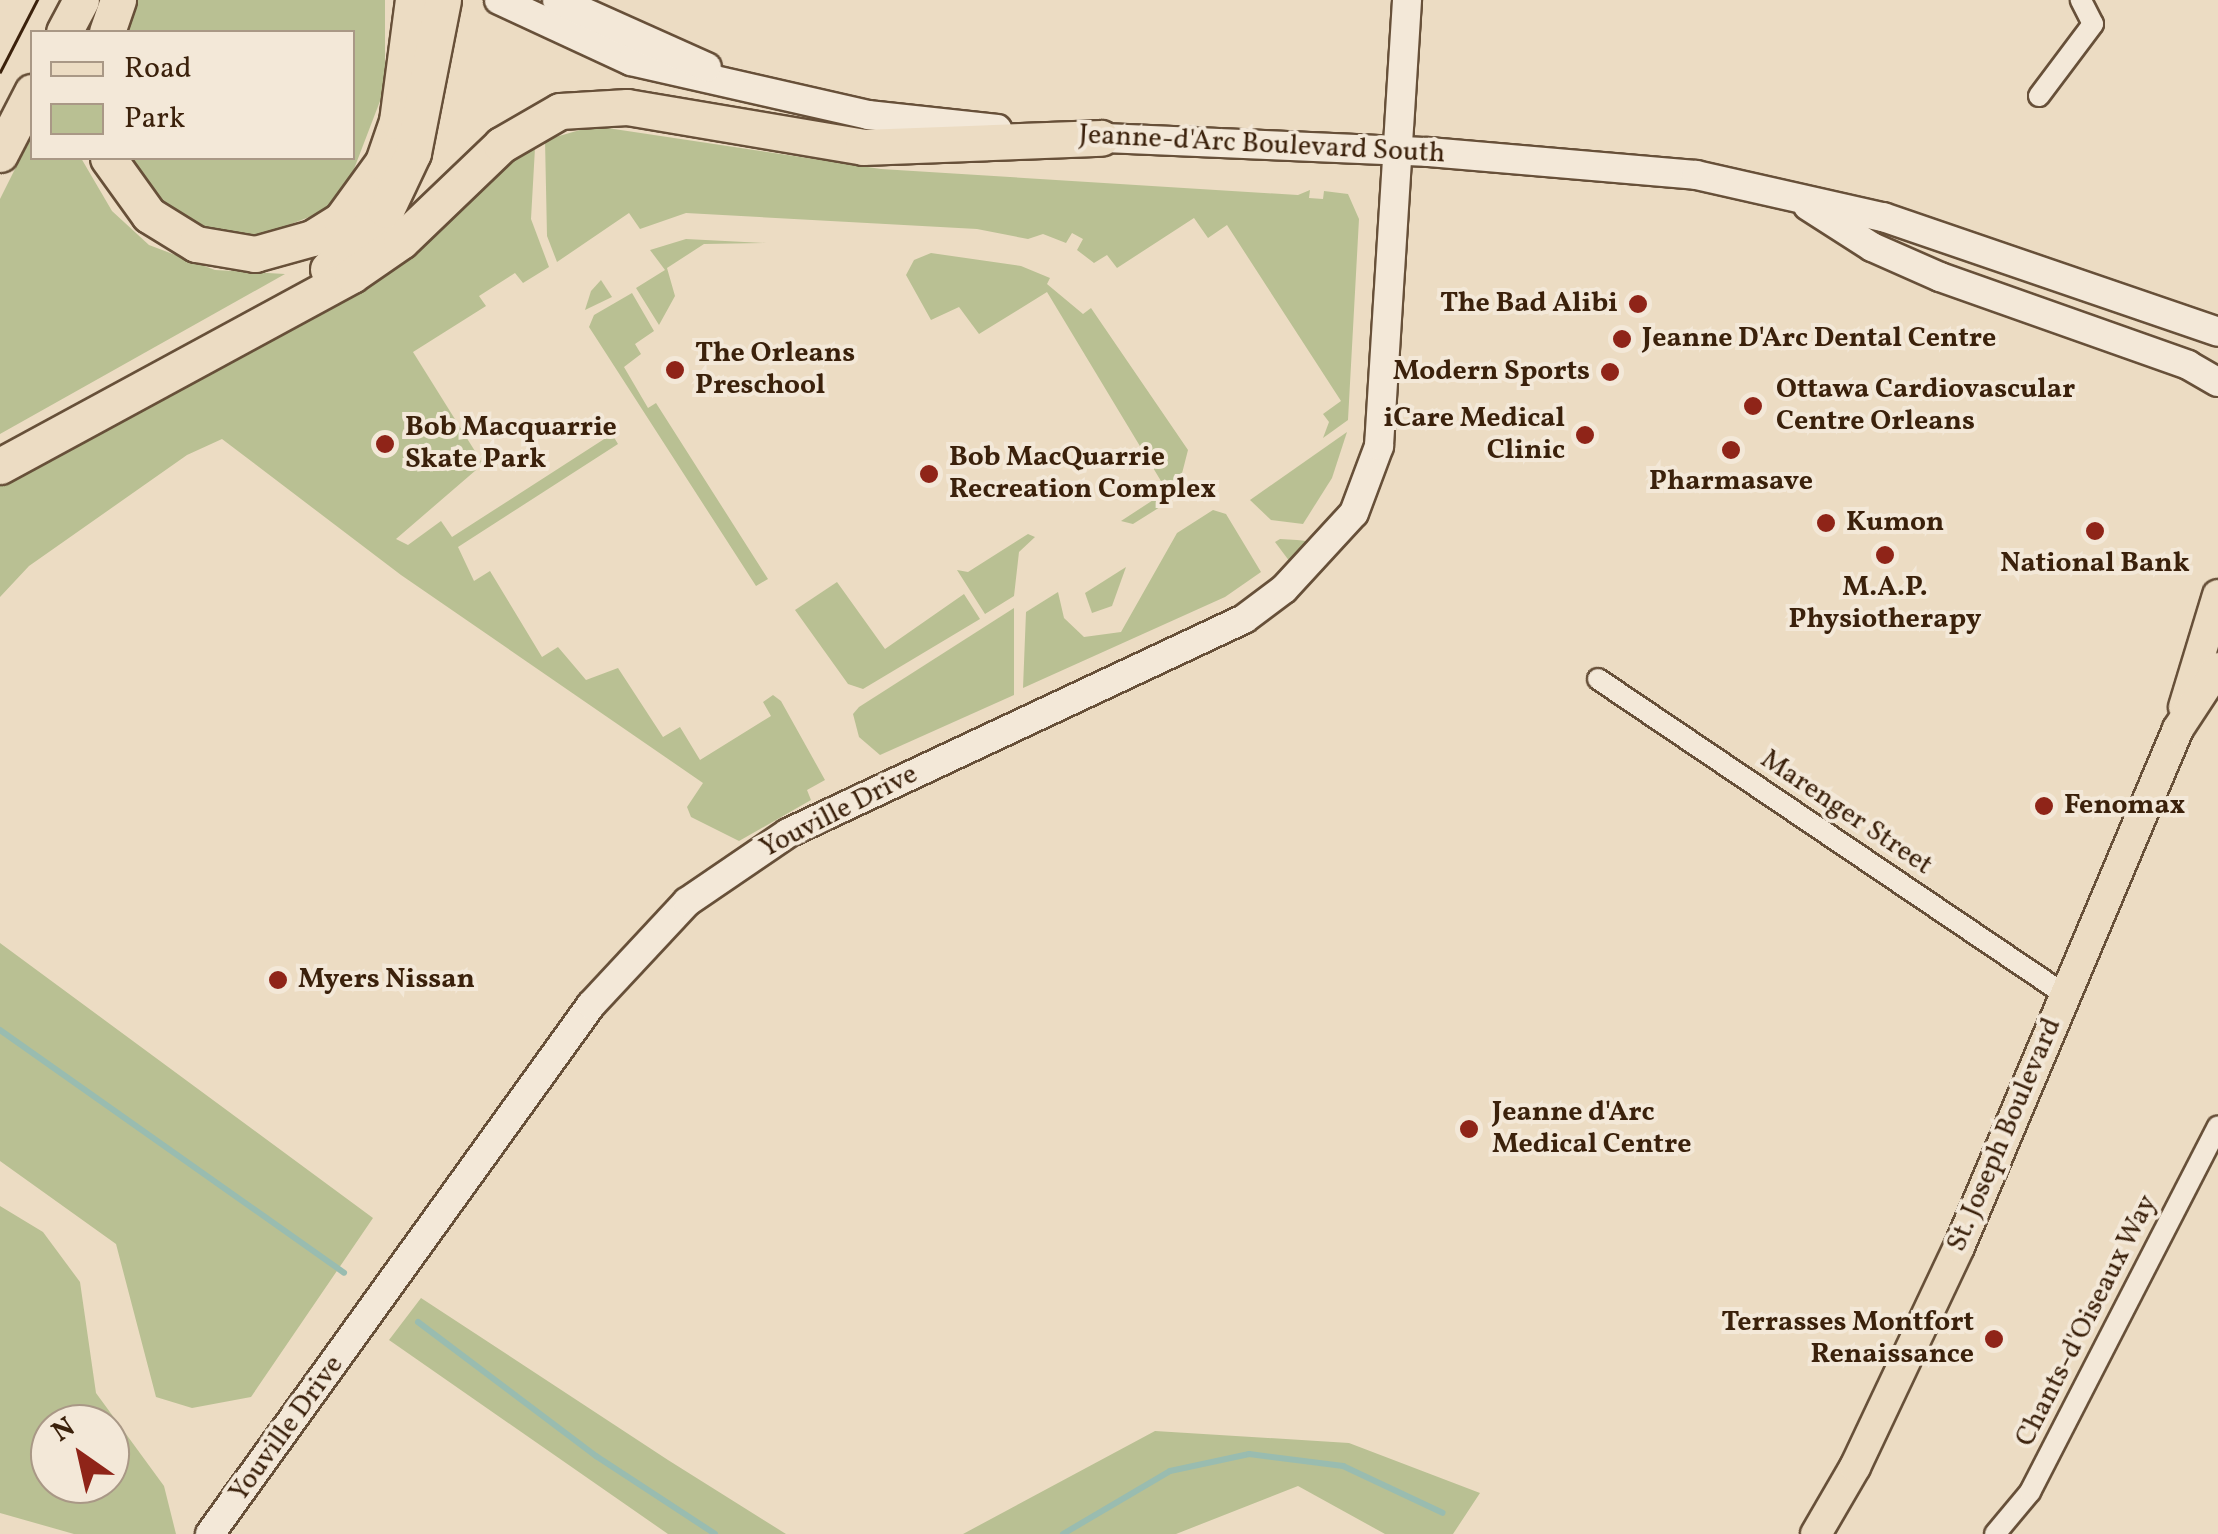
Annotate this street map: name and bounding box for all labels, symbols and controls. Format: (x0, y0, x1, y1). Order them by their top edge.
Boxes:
legend (30, 30, 355, 160)
text: Road (124, 48, 192, 90)
text: Park (124, 98, 185, 140)
street label: Jeanne-d'Arc Boulevard South (1078, 119, 1446, 171)
place label: The Bad Alibi (1440, 287, 1618, 321)
marker: The Bad Alibi (1627, 293, 1649, 315)
place label: Jeanne D'Arc Dental Centre (1642, 322, 1996, 356)
marker: Jeanne D'Arc Dental Centre (1611, 328, 1633, 350)
place label: The Orleans Preschool (695, 337, 855, 403)
place label: Modern Sports (1393, 355, 1590, 389)
marker: The Orleans Preschool (664, 359, 686, 381)
marker: Modern Sports (1599, 361, 1621, 383)
place label: Ottawa Cardiovascular Centre Orleans (1776, 373, 2075, 439)
marker: Ottawa Cardiovascular Centre Orleans (1740, 393, 1766, 419)
place label: iCare Medical Clinic (1383, 402, 1565, 468)
place label: Bob Macquarrie Skate Park (405, 411, 617, 477)
marker: iCare Medical Clinic (1574, 424, 1596, 446)
marker: Bob Macquarrie Skate Park (374, 433, 396, 455)
marker: Pharmasave (1720, 439, 1742, 461)
place label: Bob MacQuarrie Recreation Complex (949, 441, 1216, 507)
marker: Bob MacQuarrie Recreation Complex (918, 463, 940, 485)
place label: Pharmasave (1649, 465, 1813, 499)
place label: Kumon (1846, 506, 1944, 540)
marker: Kumon (1815, 512, 1837, 534)
marker: National Bank (2084, 520, 2106, 542)
marker: M.A.P. Physiotherapy (1874, 544, 1896, 566)
place label: National Bank (2000, 547, 2190, 581)
place label: M.A.P. Physiotherapy (1789, 571, 1981, 637)
street label: Marenger Street (1754, 743, 1938, 883)
street label: Youville Drive (755, 758, 923, 866)
place label: Fenomax (2064, 789, 2185, 823)
marker: Fenomax (2033, 795, 2055, 817)
place label: Myers Nissan (298, 963, 475, 997)
marker: Myers Nissan (267, 969, 289, 991)
street label: St. Joseph Boulevard (1941, 1013, 2069, 1257)
place label: Jeanne d'Arc Medical Centre (1492, 1096, 1692, 1162)
marker: Jeanne d'Arc Medical Centre (1456, 1116, 1482, 1142)
street label: Chants-d'Oiseaux Way (2009, 1189, 2165, 1453)
place label: Terrasses Montfort Renaissance (1721, 1306, 1974, 1372)
marker: Terrasses Montfort Renaissance (1983, 1328, 2005, 1350)
street label: Youville Drive (223, 1349, 351, 1509)
north arrow (30, 1404, 130, 1504)
text: N (45, 1409, 83, 1452)

